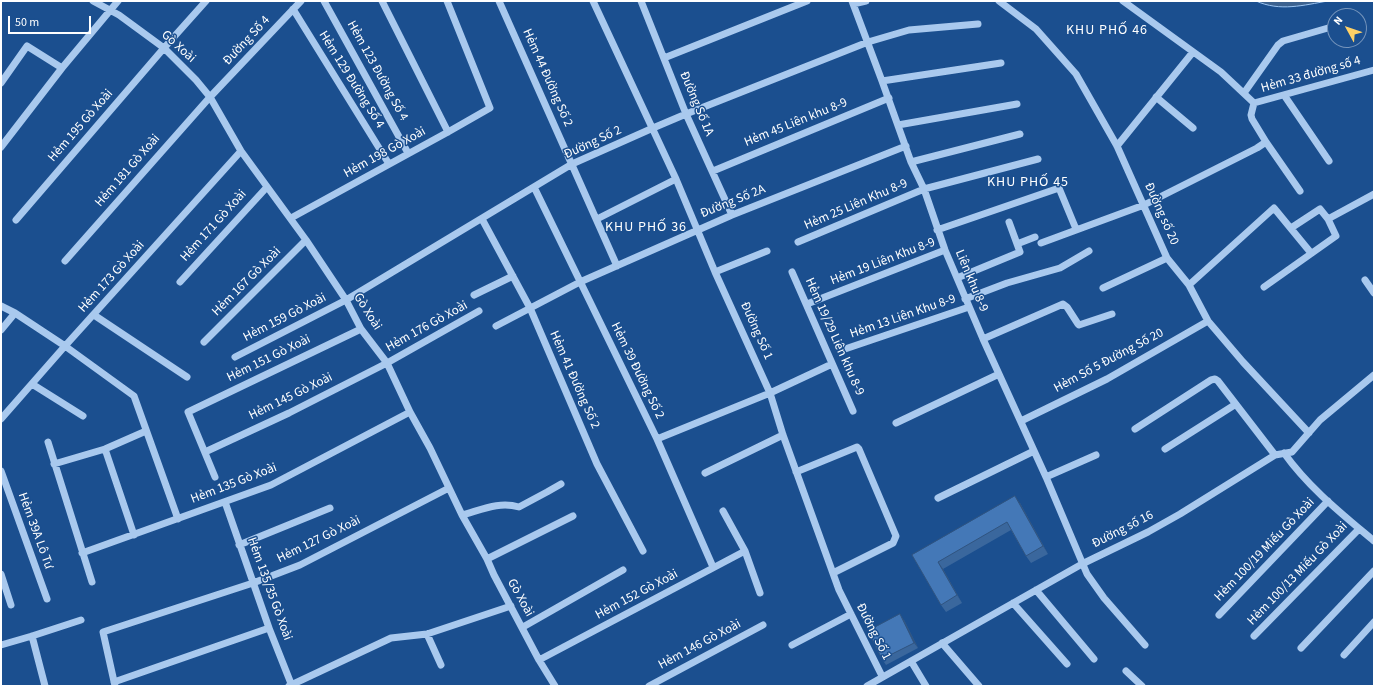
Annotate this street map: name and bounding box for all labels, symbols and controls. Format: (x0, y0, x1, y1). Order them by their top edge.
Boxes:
scale bar (10, 8, 93, 34)
north arrow (1327, 8, 1367, 48)
street label: Đường Số 4 (220, 13, 274, 69)
text: N (1330, 13, 1346, 28)
text: 50 m (15, 14, 39, 31)
street label: Hẻm 123 Đường Số 4 (343, 18, 411, 124)
district label: KHU PHỐ 46 (1066, 23, 1148, 39)
street label: Hẻm 44 Đường Số 2 (518, 27, 576, 129)
street label: Gò Xoài (158, 28, 198, 66)
street label: Hẻm 129 Đường Số 4 (315, 28, 387, 132)
street label: Hẻm 33 đường số 4 (1259, 53, 1363, 97)
street label: Đường Số 1A (675, 69, 717, 139)
street label: Hẻm 195 Gò Xoài (45, 86, 117, 166)
street label: Hẻm 45 Liên khu 8-9 (742, 95, 850, 151)
street label: Đường Số 2 (562, 123, 624, 163)
street label: Hẻm 198 Gò Xoài (341, 124, 429, 182)
street label: Hẻm 181 Gò Xoài (92, 131, 164, 211)
district label: KHU PHỐ 45 (987, 175, 1069, 191)
street label: Hẻm 25 Liên Khu 8-9 (802, 176, 910, 234)
street label: Đường số 20 (1140, 180, 1182, 248)
street label: Đường Số 2A (698, 182, 768, 222)
street label: Hẻm 171 Gò Xoài (178, 187, 250, 265)
district label: KHU PHỐ 36 (605, 220, 687, 236)
street label: Hẻm 19 Liên Khu 8-9 (829, 235, 937, 289)
street label: Hẻm 173 Gò Xoài (76, 238, 148, 316)
street label: Hẻm 167 Gò Xoài (209, 244, 285, 320)
street label: Liên khu 8-9 (951, 248, 991, 314)
street label: Hẻm 19/29 Liên khu 8-9 (801, 276, 867, 398)
street label: Hẻm 159 Gò Xoài (241, 290, 329, 346)
street label: Gò Xoài (350, 291, 384, 333)
street label: Hẻm 13 Liên Khu 8-9 (848, 292, 958, 342)
street label: Hẻm 176 Gò Xoài (383, 298, 471, 356)
street label: Đường Số 1 (736, 300, 776, 362)
street label: Hẻm 39 Đường Số 2 (607, 320, 667, 422)
street label: Hẻm Số 5 Đường Số 20 (1051, 325, 1167, 397)
street label: Hẻm 41 Đường Số 2 (545, 329, 603, 431)
street label: Hẻm 151 Gò Xoài (225, 332, 313, 386)
street label: Hẻm 145 Gò Xoài (247, 370, 335, 424)
street label: Hẻm 135 Gò Xoài (189, 460, 279, 508)
street label: Hẻm 39A Lô Tư (14, 491, 56, 571)
street label: Hẻm 100/19 Miếu Gò Xoài (1212, 495, 1318, 605)
street label: Đường số 16 (1090, 508, 1156, 552)
street label: Hẻm 127 Gò Xoài (275, 513, 363, 567)
street label: Hẻm 100/13 Miếu Gò Xoài (1245, 519, 1351, 629)
street label: Hẻm 135/35 Gò Xoài (243, 535, 295, 643)
street label: Hẻm 152 Gò Xoài (593, 567, 681, 623)
street label: Gò Xoài (503, 576, 537, 620)
street label: Đường Số 1 (852, 601, 894, 663)
street label: Hẻm 146 Gò Xoài (656, 617, 744, 673)

